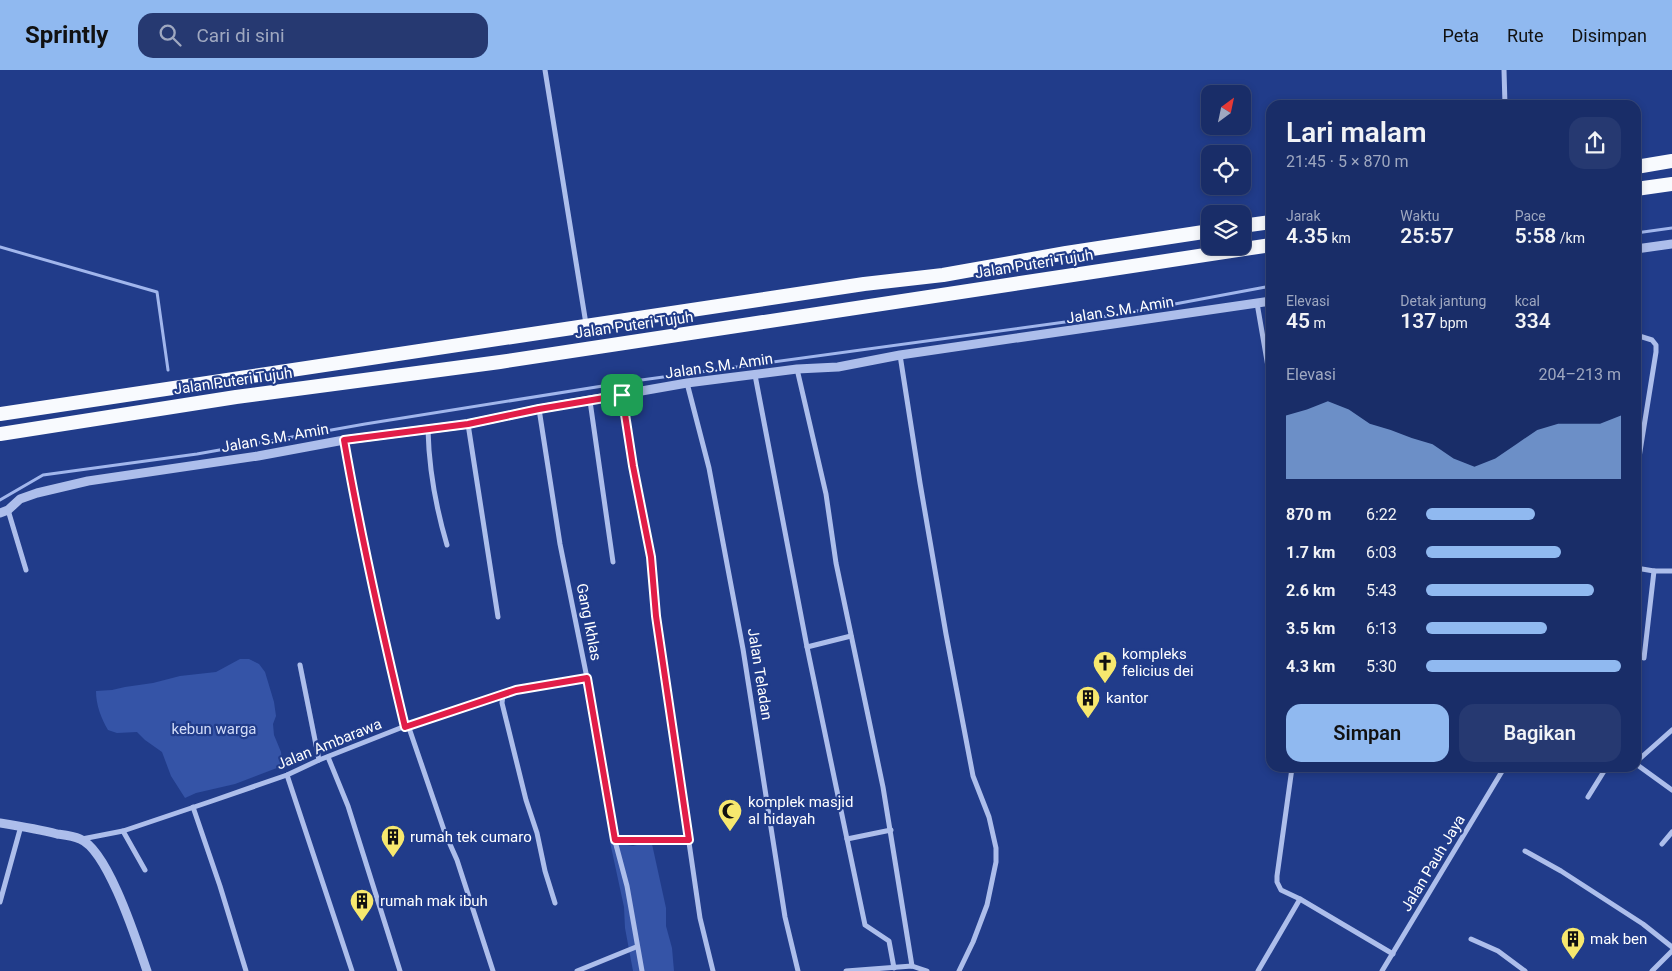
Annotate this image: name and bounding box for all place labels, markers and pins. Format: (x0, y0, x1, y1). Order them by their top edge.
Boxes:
pin (601, 374, 643, 416)
place label: kompleks felicius dei (1122, 645, 1194, 680)
church icon: kompleks felicius dei (1092, 650, 1118, 684)
building icon: kantor (1075, 685, 1101, 719)
place label: kantor (1106, 689, 1148, 707)
place label: komplek masjid al hidayah (748, 793, 853, 828)
mosque icon: komplek masjid al hidayah (717, 798, 743, 832)
building icon: rumah tek cumaro (380, 824, 406, 858)
place label: rumah tek cumaro (410, 828, 532, 846)
building icon: rumah mak ibuh (349, 888, 375, 922)
place label: rumah mak ibuh (380, 892, 488, 910)
building icon: mak ben (1560, 926, 1586, 960)
place label: mak ben (1590, 930, 1647, 948)

